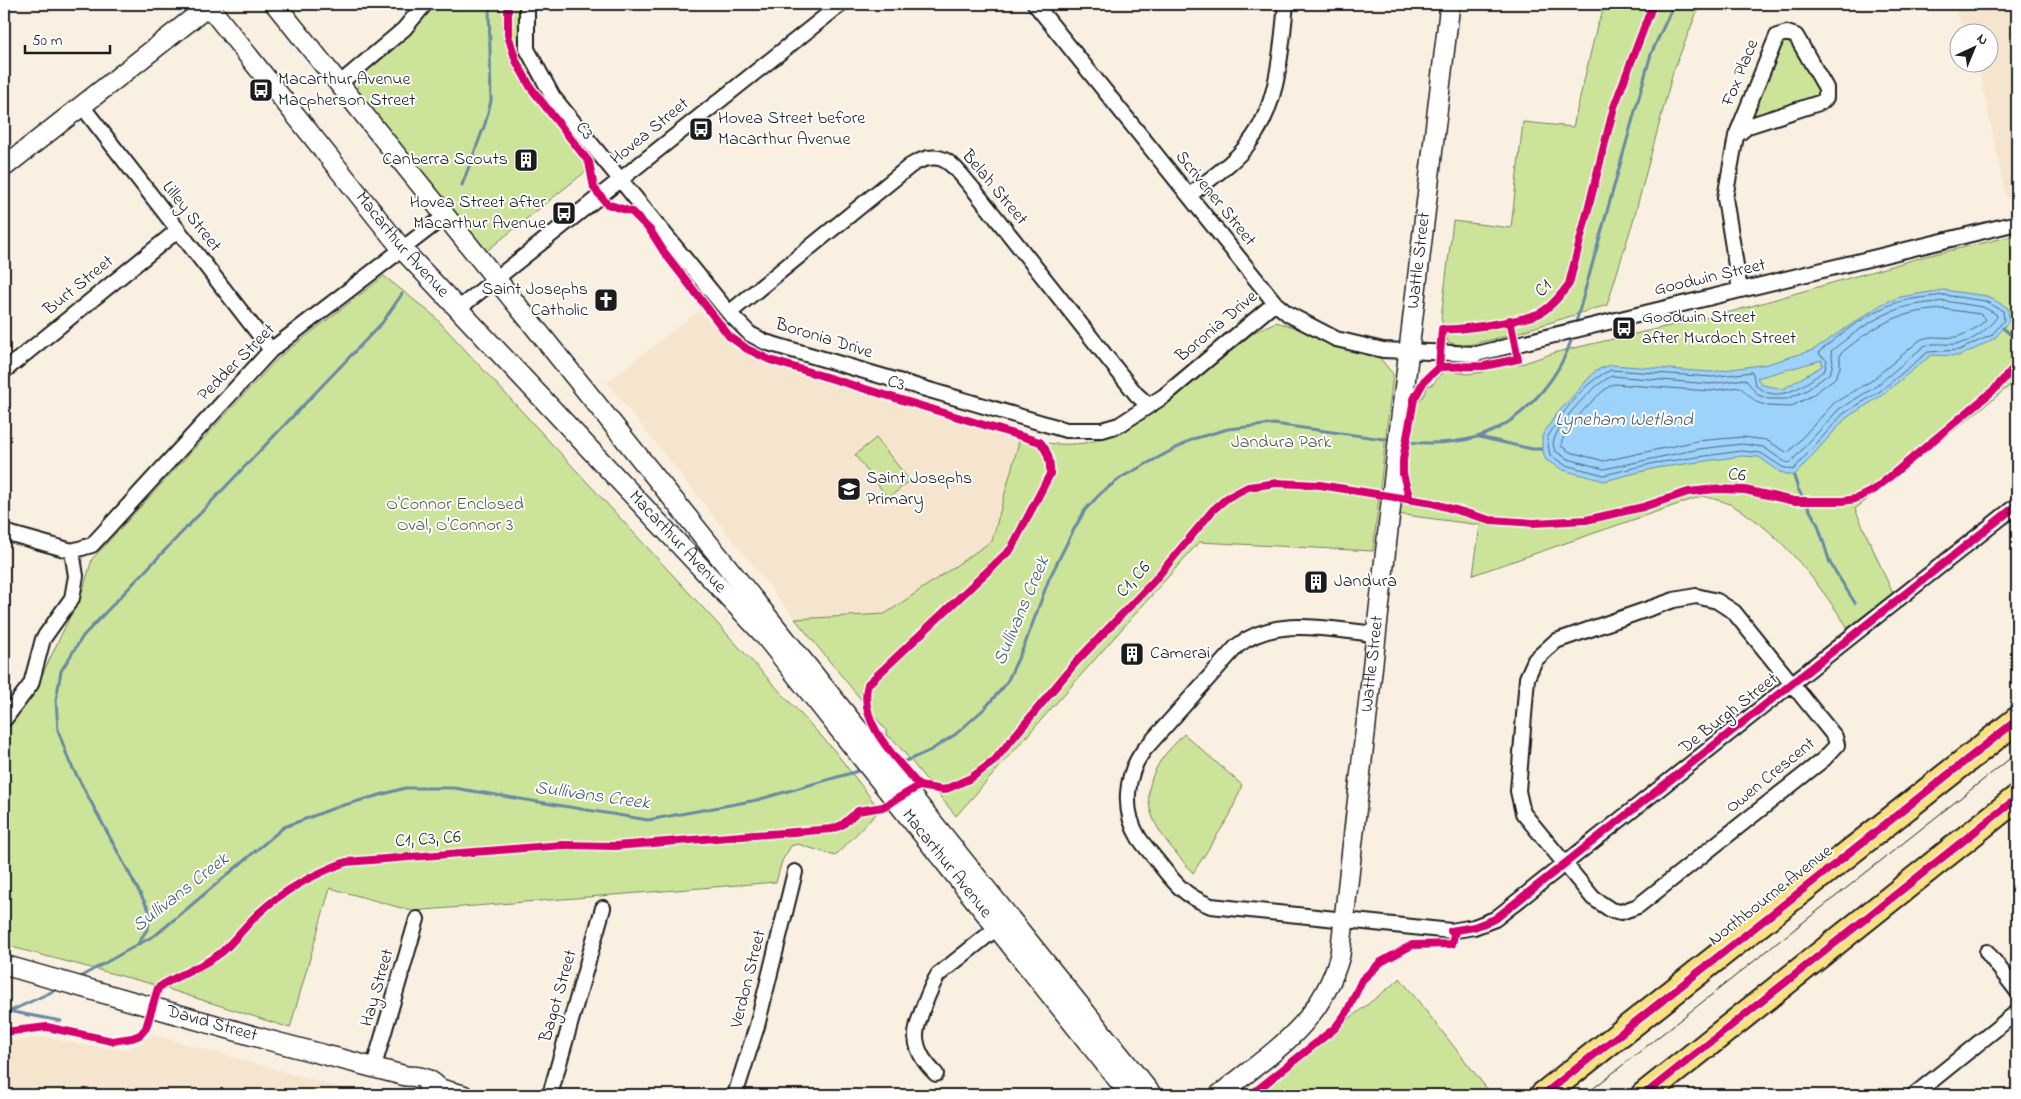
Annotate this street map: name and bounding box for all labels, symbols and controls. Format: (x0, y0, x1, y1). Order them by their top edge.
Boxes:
scale bar (25, 22, 110, 54)
north arrow (1948, 22, 1998, 72)
text: N (1971, 29, 1993, 51)
text: 50 m (32, 30, 63, 52)
street label: Fox Place (1715, 35, 1767, 111)
place label: Macarthur Avenue Macpherson Street (278, 67, 415, 114)
bus stop icon: Macarthur Avenue Macpherson Street (248, 77, 274, 103)
street label: Hovea Street (605, 92, 695, 172)
place label: Hovea Street before Macarthur Avenue (718, 106, 866, 153)
street label: C3 (568, 116, 600, 146)
bus stop icon: Hovea Street before Macarthur Avenue (688, 116, 714, 142)
street label: Belah Street (954, 144, 1033, 231)
street label: Scrivener Street (1168, 146, 1262, 252)
place label: Canberra Scouts (382, 147, 508, 173)
building icon: Canberra Scouts (513, 147, 539, 173)
street label: Lilley Street (155, 176, 227, 258)
street label: Macarthur Avenue (349, 186, 455, 305)
place label: Hovea Street after Macarthur Avenue (410, 190, 547, 237)
bus stop icon: Hovea Street after Macarthur Avenue (551, 200, 577, 226)
street label: Wattle Street (1401, 211, 1438, 310)
street label: Burt Street (37, 250, 120, 323)
street label: Goodwin Street (1652, 253, 1768, 303)
street label: C1 (1529, 274, 1559, 304)
place label: Saint Josephs Catholic (482, 277, 588, 324)
street label: Boronia Drive (1169, 284, 1264, 370)
church icon: Saint Josephs Catholic (593, 287, 619, 313)
place label: Goodwin Street after Murdoch Street (1642, 305, 1796, 352)
street label: Boronia Drive (771, 312, 877, 366)
bus stop icon: Goodwin Street after Murdoch Street (1611, 315, 1637, 341)
street label: Pedder Street (192, 318, 282, 408)
street label: C3 (884, 369, 908, 399)
water label: Lyneham Wetland (1555, 407, 1694, 434)
park label: Jandura Park (1231, 430, 1331, 456)
street label: C6 (1727, 462, 1747, 490)
place label: Saint Josephs Primary (866, 466, 972, 513)
school or university icon: Saint Josephs Primary (836, 476, 862, 502)
street label: Macarthur Avenue (622, 485, 732, 600)
park label: O'Connor Enclosed Oval, O'Connor 3 (386, 492, 524, 539)
water label: Sullivans Creek (987, 552, 1057, 670)
street label: C1, C6 (1111, 556, 1157, 604)
building icon: Jandura (1303, 569, 1329, 595)
place label: Jandura (1334, 569, 1397, 595)
street label: Wattle Street (1355, 614, 1391, 714)
building icon: Camerai (1119, 641, 1145, 667)
place label: Camerai (1150, 641, 1210, 667)
street label: De Burgh Street (1673, 667, 1785, 762)
street label: Owen Crescent (1721, 732, 1821, 820)
water label: Sullivans Creek (533, 775, 652, 818)
street label: Macarthur Avenue (895, 804, 998, 925)
street label: C1, C3, C6 (394, 825, 462, 855)
street label: Northbourne Avenue (1703, 839, 1839, 953)
water label: Sullivans Creek (127, 846, 235, 939)
street label: Verdon Street (724, 927, 774, 1032)
street label: Hay Street (354, 946, 402, 1030)
street label: Bagot Street (533, 947, 586, 1047)
street label: David Street (162, 999, 260, 1049)

